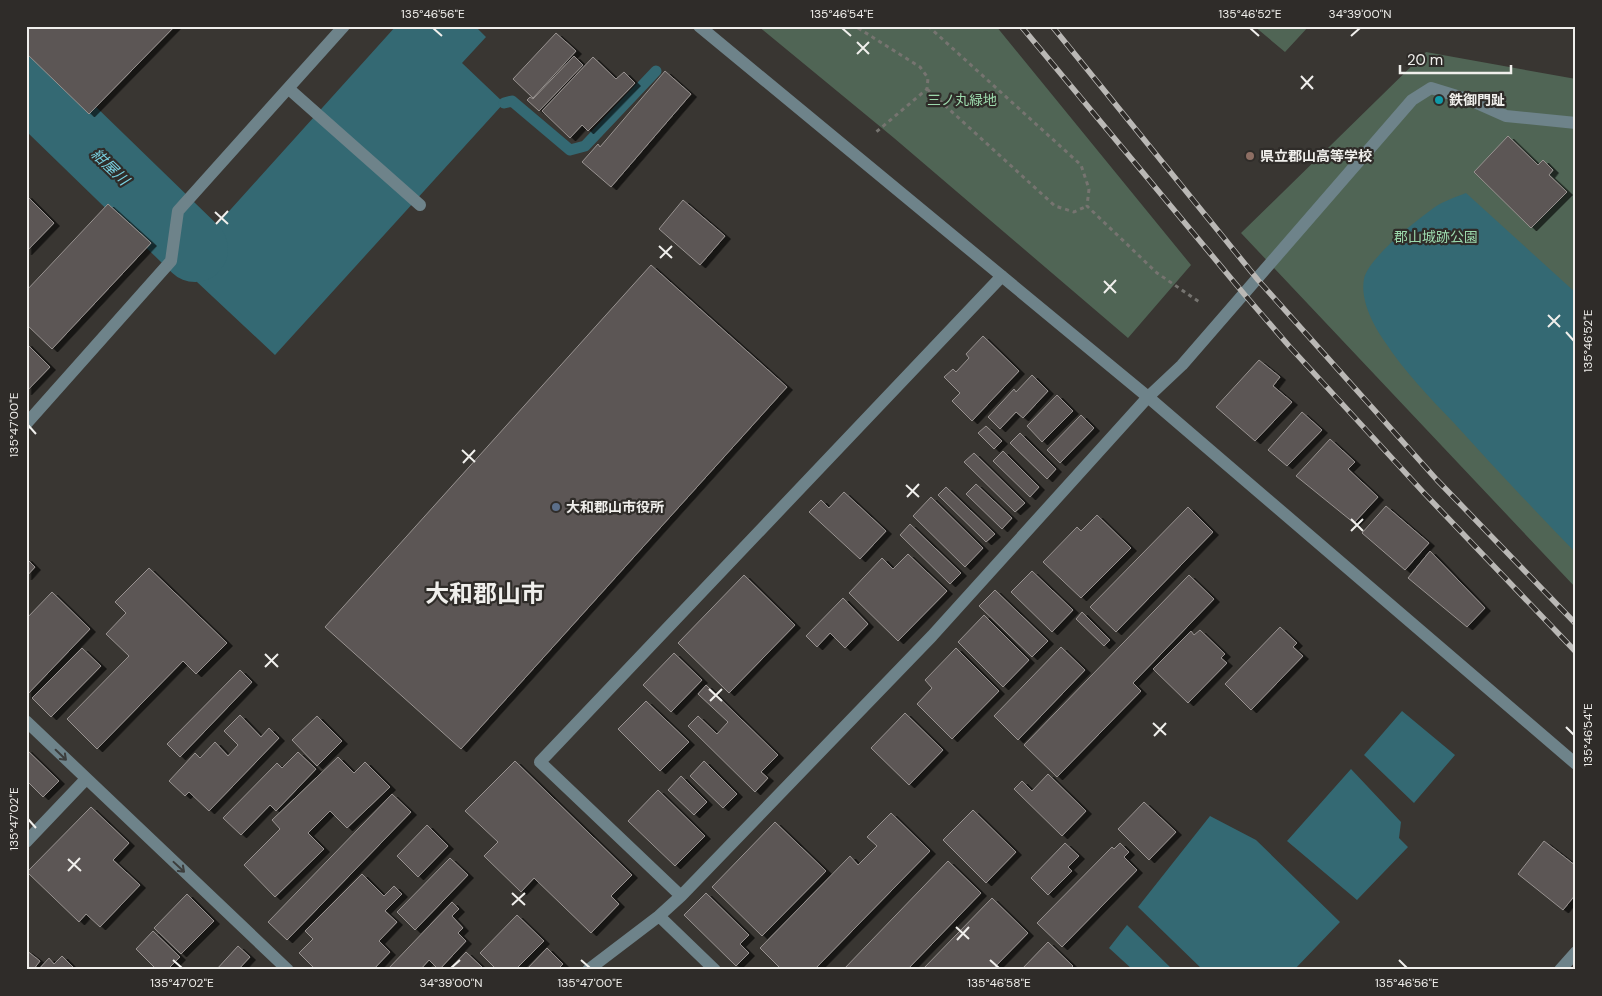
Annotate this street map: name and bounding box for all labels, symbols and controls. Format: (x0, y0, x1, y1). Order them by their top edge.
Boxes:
text: 135°46'56"E (401, 6, 465, 22)
text: 135°46'54"E (810, 6, 874, 22)
text: 135°46'52"E (1219, 6, 1282, 22)
text: 34°39'00"N (1329, 6, 1391, 22)
scale bar (1400, 42, 1511, 74)
text: 20 m (1407, 50, 1443, 70)
park label: 三ノ丸緑地 (927, 91, 997, 109)
place label: 鉄御門趾 (1449, 91, 1505, 109)
marker: 鉄御門趾 (1433, 94, 1445, 106)
water label: 紺屋川 (87, 144, 135, 191)
place label: 県立郡山高等学校 (1260, 147, 1372, 165)
marker: 県立郡山高等学校 (1244, 150, 1256, 162)
park label: 郡山城跡公園 (1394, 228, 1478, 246)
text: 135°46'52"E (1580, 309, 1596, 372)
text: 135°47'00"E (6, 392, 22, 457)
place label: 大和郡山市役所 (566, 498, 664, 516)
marker: 大和郡山市役所 (550, 501, 562, 513)
district label: 大和郡山市 (425, 578, 545, 609)
text: 135°46'54"E (1580, 703, 1596, 767)
one-way arrow (55, 749, 68, 761)
text: 135°47'02"E (6, 787, 22, 851)
one-way arrow (173, 861, 186, 873)
text: 135°47'02"E (150, 975, 214, 991)
text: 34°39'00"N (420, 975, 482, 991)
text: 135°47'00"E (558, 975, 623, 991)
text: 135°46'58"E (967, 975, 1031, 991)
text: 135°46'56"E (1375, 975, 1439, 991)

